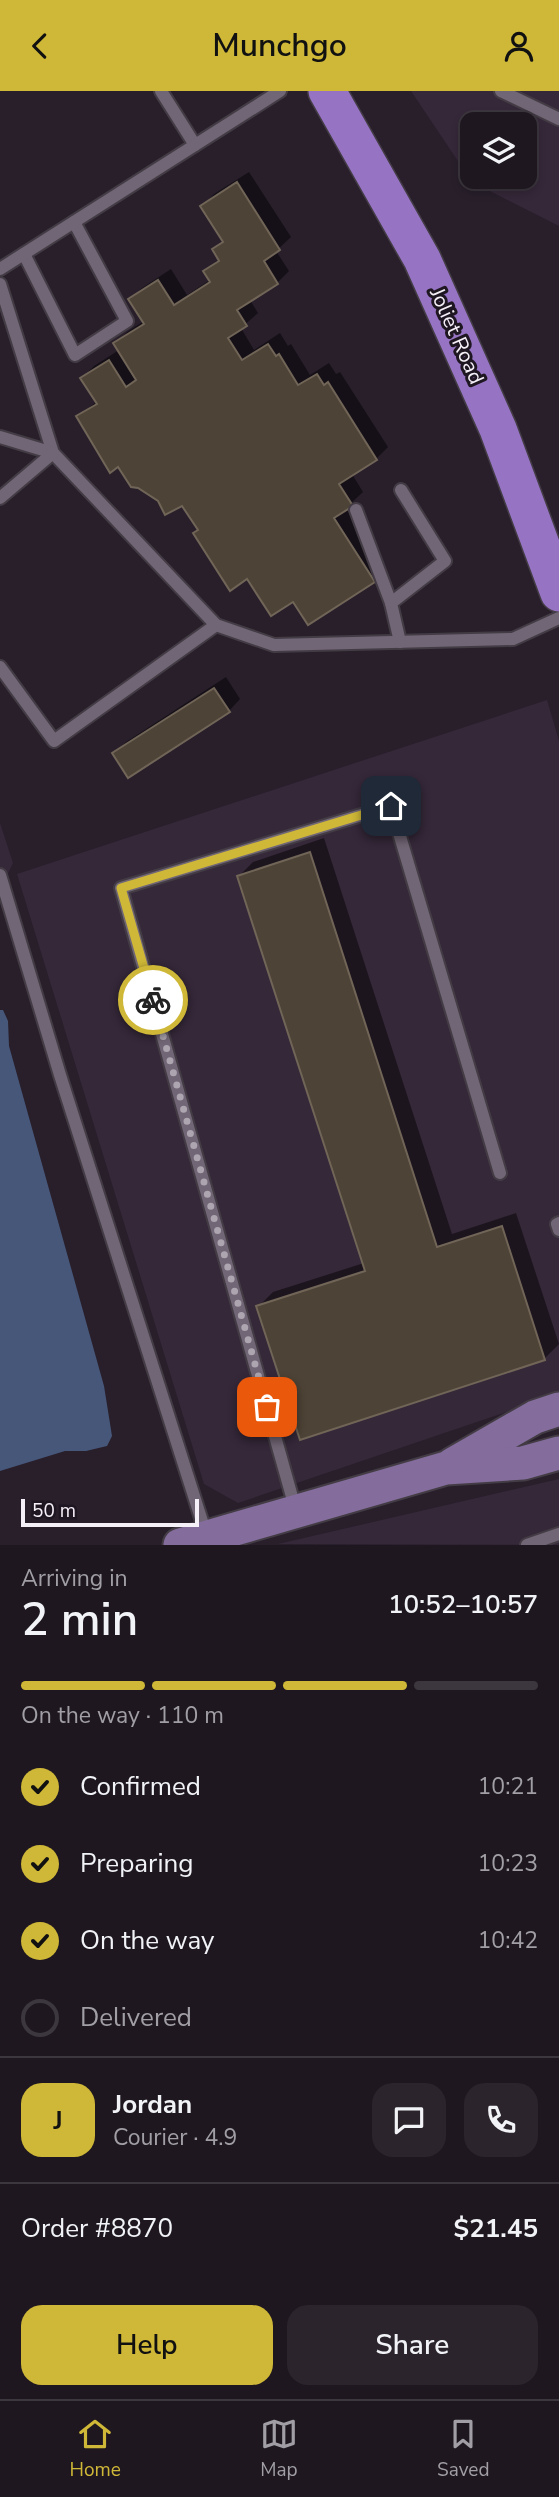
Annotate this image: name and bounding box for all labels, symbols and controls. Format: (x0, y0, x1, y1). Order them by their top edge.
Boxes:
text: Munchgo (212, 24, 347, 67)
icon: back (21, 27, 59, 65)
icon: person (500, 27, 538, 65)
map controls (460, 112, 537, 189)
button: layers (460, 112, 537, 189)
street label: Joliet Road (423, 283, 491, 388)
pin (361, 776, 421, 836)
icon: home (372, 787, 410, 825)
courier (118, 965, 188, 1035)
icon: bike (134, 981, 172, 1019)
pin (237, 1377, 297, 1437)
icon: bag (248, 1388, 286, 1426)
scale bar (21, 1496, 200, 1528)
text: 50 m (32, 1498, 76, 1524)
text: Arriving in (21, 1563, 128, 1594)
text: 10:52–10:57 (388, 1587, 538, 1622)
text: 2 min (21, 1588, 138, 1651)
text: On the way · 110 m (21, 1700, 224, 1731)
icon: check (21, 1768, 59, 1806)
text: Confirmed (80, 1769, 201, 1804)
text: 10:21 (478, 1771, 538, 1802)
icon: check (21, 1845, 59, 1883)
text: Preparing (80, 1846, 193, 1881)
text: 10:23 (478, 1848, 538, 1879)
icon: check (21, 1922, 59, 1960)
text: On the way (80, 1923, 214, 1958)
text: 10:42 (478, 1925, 538, 1956)
text: Delivered (80, 2000, 192, 2035)
button: chat (372, 2083, 446, 2157)
button: phone (464, 2083, 538, 2157)
text: Jordan (113, 2087, 192, 2122)
text: J (53, 2103, 63, 2138)
text: Courier · 4.9 (113, 2122, 237, 2153)
text: Order #8870 (21, 2211, 173, 2246)
text: $21.45 (454, 2211, 538, 2246)
button: Help (21, 2305, 273, 2385)
button: Share (287, 2305, 538, 2385)
tab: Home (70, 2415, 121, 2483)
tab: Map (260, 2415, 298, 2483)
tab: Saved (437, 2415, 489, 2483)

